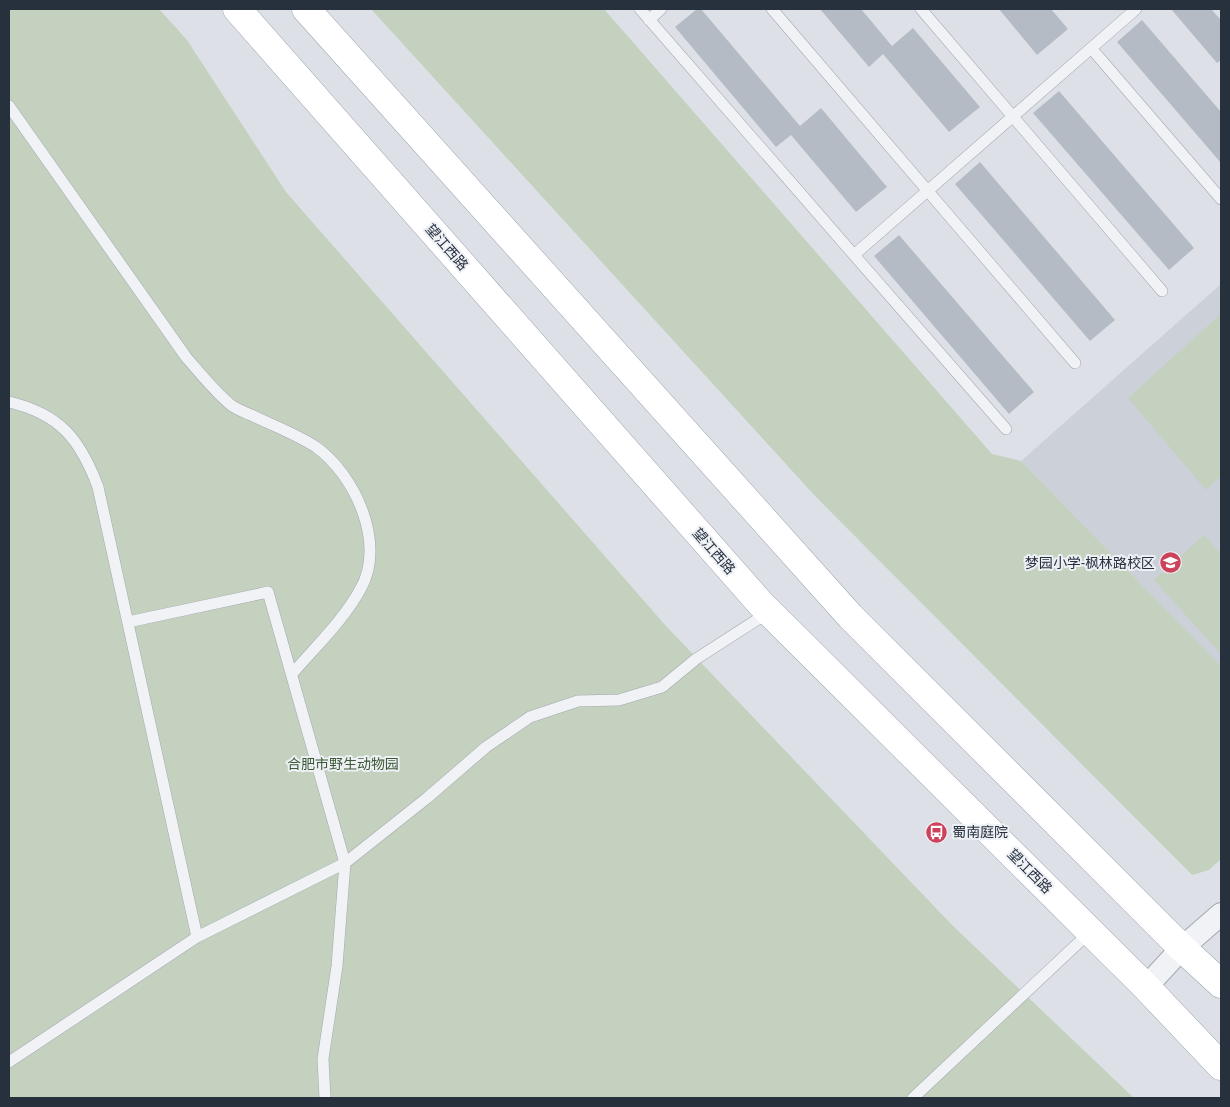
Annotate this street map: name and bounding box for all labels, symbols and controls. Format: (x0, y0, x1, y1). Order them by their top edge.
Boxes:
street label: 望江西路 (423, 221, 471, 273)
street label: 望江西路 (690, 525, 738, 577)
school or university icon: 梦园小学-枫林路校区 (1159, 551, 1183, 575)
place label: 梦园小学-枫林路校区 (1025, 555, 1155, 571)
park label: 合肥市野生动物园 (287, 756, 399, 772)
bus stop icon: 蜀南庭院 (924, 820, 948, 844)
place label: 蜀南庭院 (952, 824, 1008, 840)
street label: 望江西路 (1005, 846, 1055, 896)

